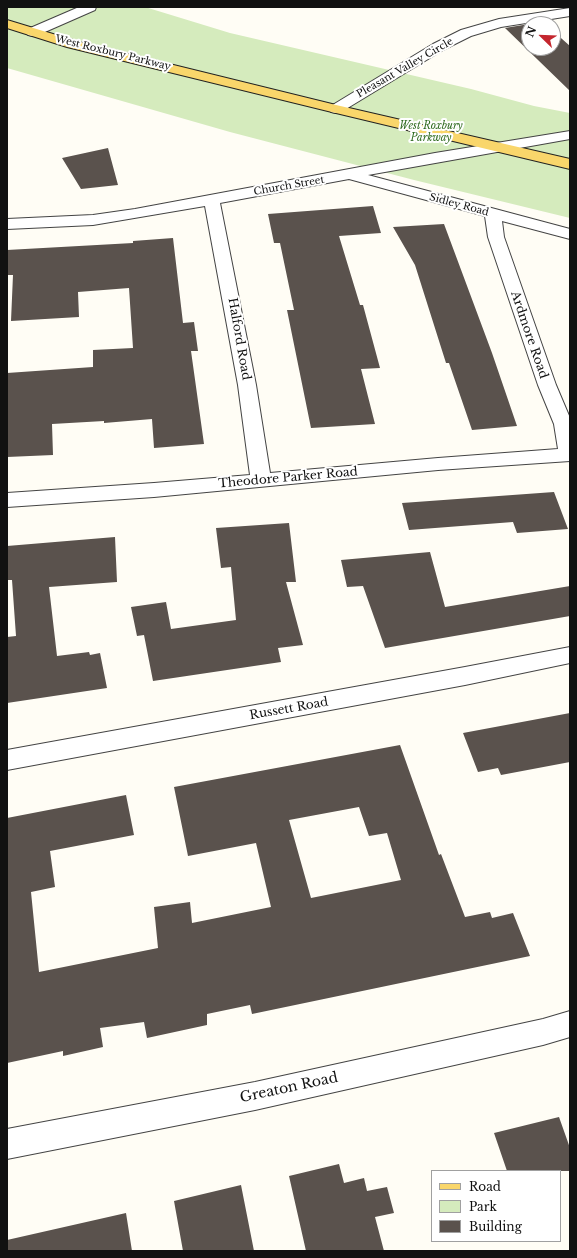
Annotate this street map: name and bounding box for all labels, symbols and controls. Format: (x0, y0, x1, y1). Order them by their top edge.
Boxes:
north arrow (521, 16, 561, 56)
text: N (522, 24, 539, 39)
street label: West Roxbury Parkway (54, 33, 172, 73)
street label: Pleasant Valley Circle (355, 35, 455, 101)
park label: West Roxbury Parkway (399, 120, 463, 144)
street label: Church Street (253, 174, 325, 198)
street label: Sidley Road (428, 191, 490, 219)
street label: Ardmore Road (507, 289, 551, 381)
street label: Halford Road (225, 297, 253, 381)
street label: Theodore Parker Road (218, 465, 358, 491)
street label: Russett Road (248, 695, 330, 723)
street label: Greaton Road (238, 1069, 340, 1107)
legend (431, 1170, 561, 1242)
text: Road (469, 1179, 501, 1194)
text: Park (469, 1199, 497, 1214)
text: Building (469, 1219, 522, 1234)

